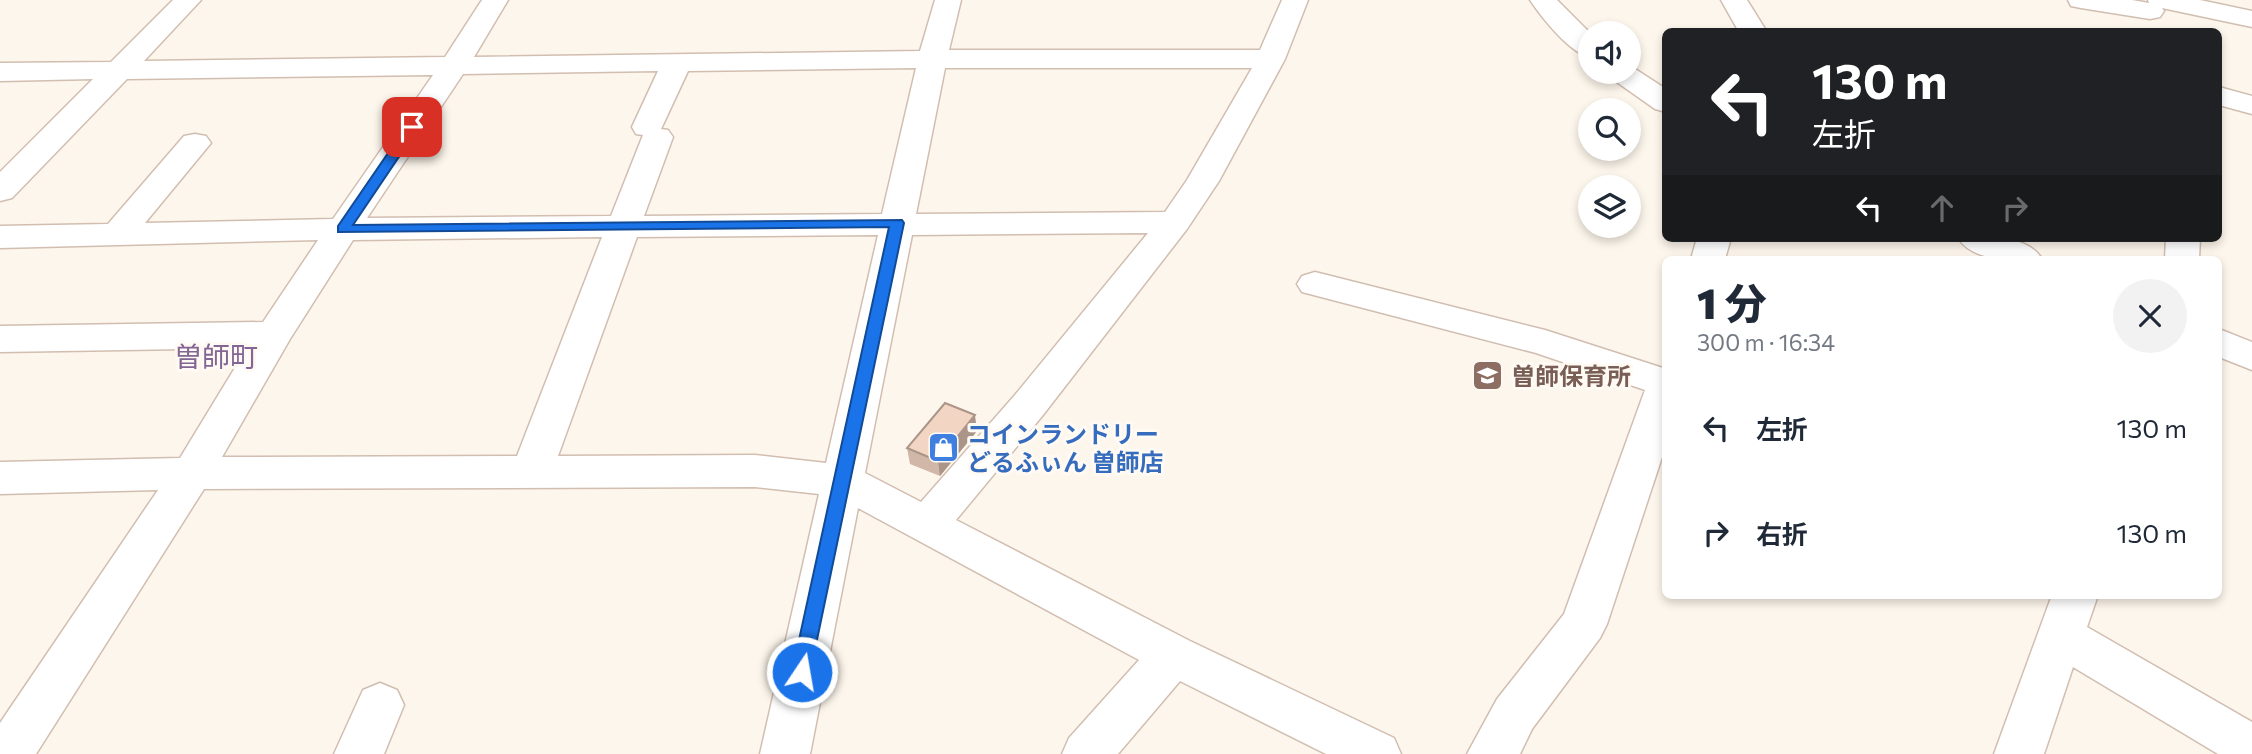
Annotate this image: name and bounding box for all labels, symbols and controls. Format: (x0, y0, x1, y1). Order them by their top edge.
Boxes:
map controls (1578, 21, 1641, 238)
button: sound (1578, 21, 1641, 84)
text: 130 m (1812, 49, 1947, 109)
icon: left (1697, 56, 1788, 147)
pin (382, 97, 442, 157)
button: search (1578, 98, 1641, 161)
icon: arrive (393, 108, 431, 146)
text: 左折 (1812, 113, 1876, 153)
button: layers (1578, 175, 1641, 238)
icon: left (1850, 189, 1888, 227)
icon: ahead (1923, 189, 1961, 227)
icon: right (1996, 189, 2034, 227)
text: 1 分 (1697, 276, 1767, 328)
button: close (2113, 279, 2187, 353)
text: 300 m · 16:34 (1697, 328, 1835, 356)
district label: 曽師町 (174, 339, 258, 373)
school or university icon: 曽師保育所 (1471, 358, 1505, 392)
place label: 曽師保育所 (1511, 361, 1631, 390)
icon: left (1697, 409, 1735, 447)
text: 130 m (2116, 412, 2187, 443)
text: 左折 (1756, 413, 1808, 444)
place label: コインランドリー どるふぃん 曽師店 (967, 419, 1164, 476)
shop icon: コインランドリー どるふぃん 曽師店 (927, 430, 961, 464)
icon: right (1697, 514, 1735, 552)
text: 130 m (2116, 517, 2187, 548)
text: 右折 (1756, 518, 1808, 549)
position arrow (765, 635, 839, 709)

